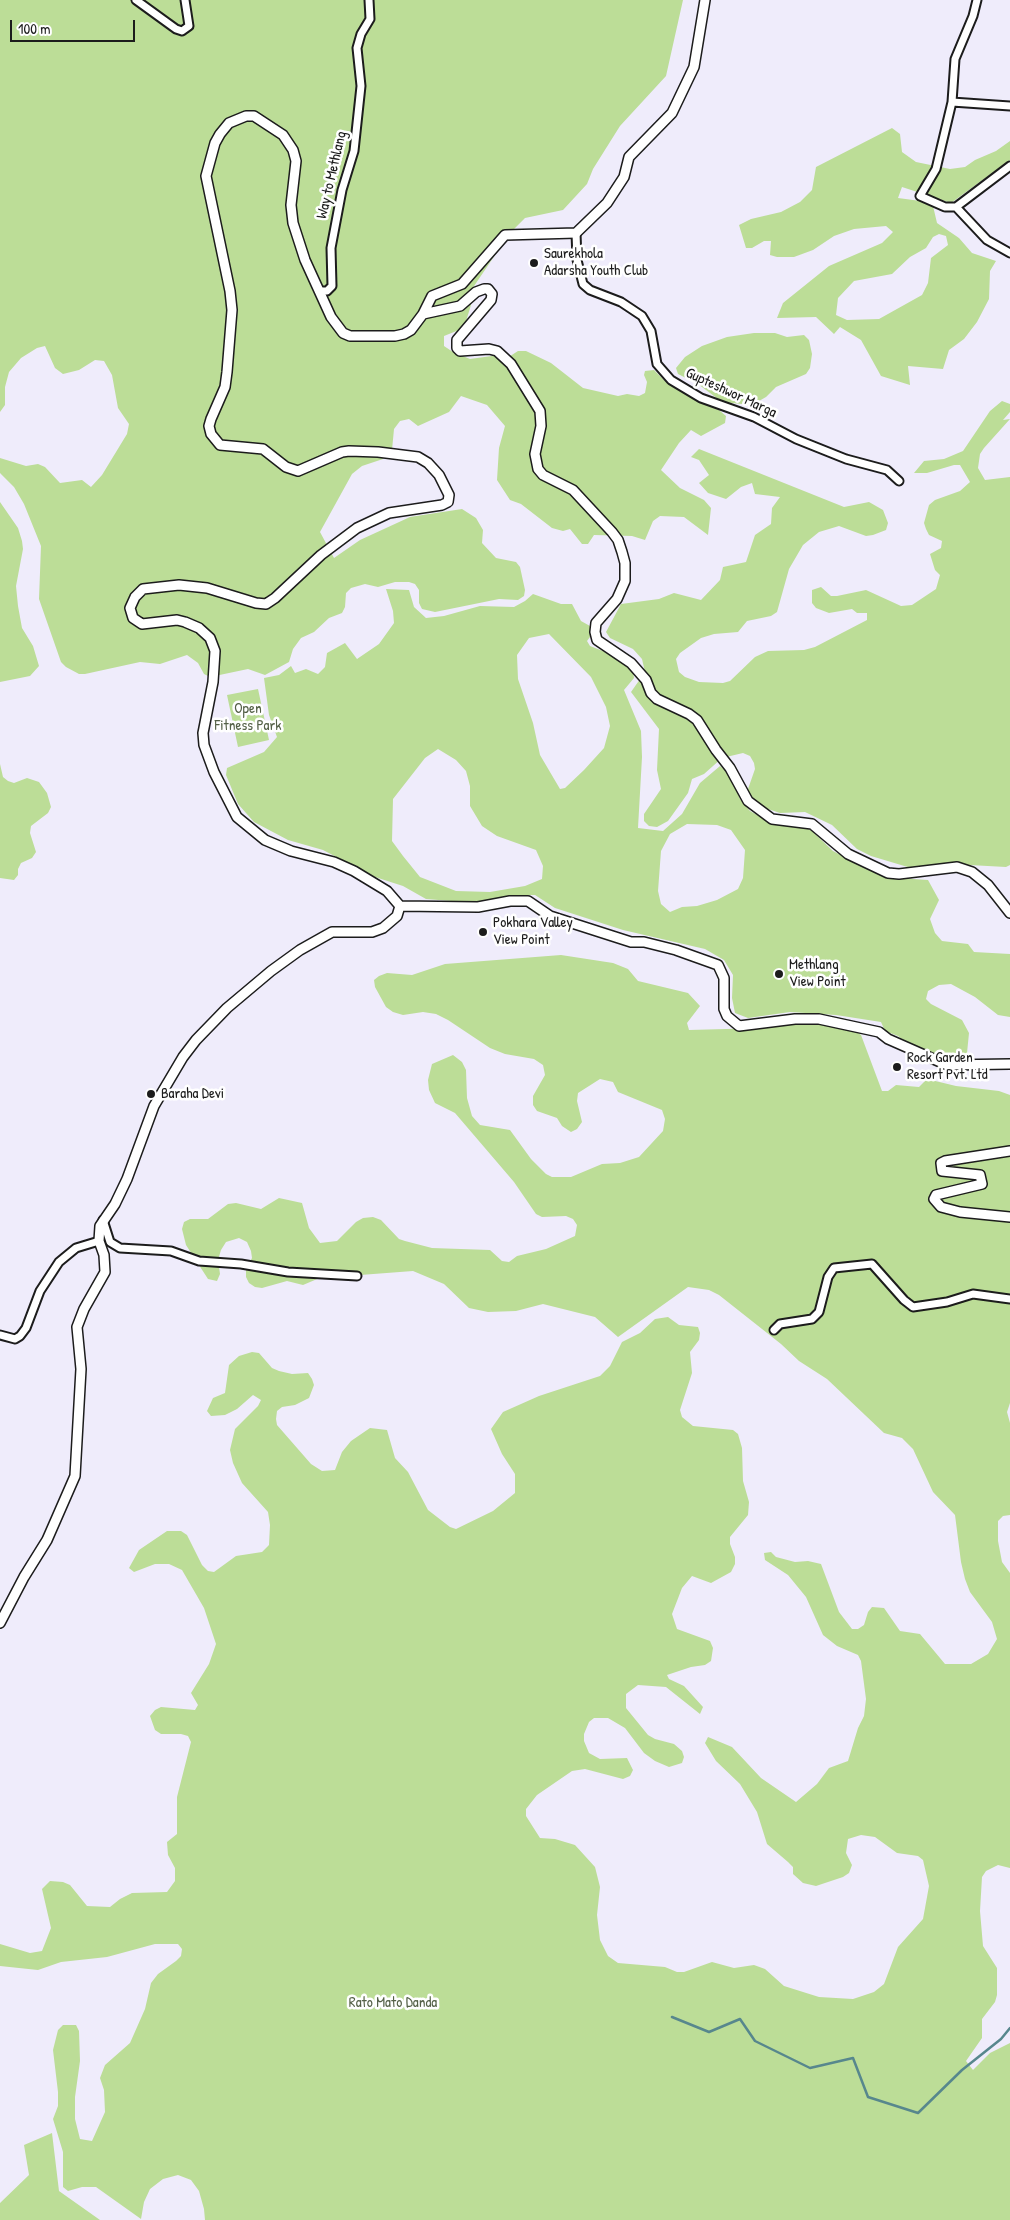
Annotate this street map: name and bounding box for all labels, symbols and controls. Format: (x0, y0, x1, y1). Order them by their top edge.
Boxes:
scale bar (12, 10, 138, 42)
text: 100 m (18, 18, 51, 39)
street label: Way to Methlang (313, 129, 351, 221)
place label: Saurekhola Adarsha Youth Club (544, 245, 648, 280)
marker: Saurekhola Adarsha Youth Club (528, 257, 540, 269)
street label: Gupteshwor Marga (683, 364, 779, 422)
park label: Open Fitness Park (215, 700, 281, 735)
place label: Pokhara Valley View Point (493, 914, 573, 949)
marker: Pokhara Valley View Point (477, 926, 489, 938)
place label: Methlang View Point (789, 956, 846, 991)
marker: Methlang View Point (773, 968, 785, 980)
place label: Rock Garden Resort Pvt. Ltd (907, 1049, 988, 1084)
marker: Rock Garden Resort Pvt. Ltd (891, 1061, 903, 1073)
place label: Baraha Devi (161, 1085, 224, 1103)
marker: Baraha Devi (145, 1088, 157, 1100)
park label: Rato Mato Danda (349, 1994, 437, 2012)

